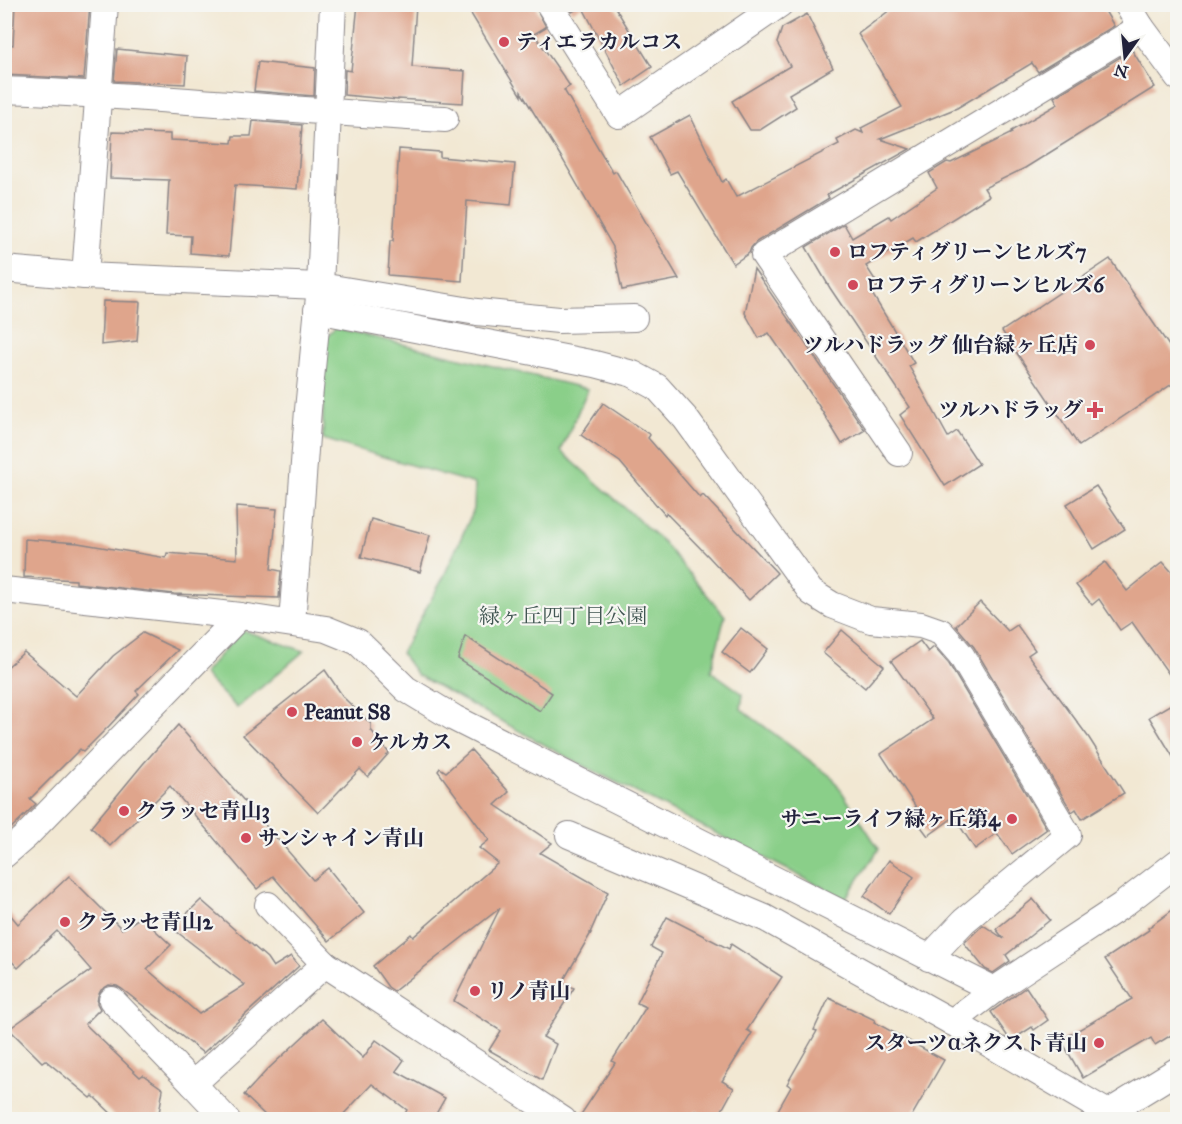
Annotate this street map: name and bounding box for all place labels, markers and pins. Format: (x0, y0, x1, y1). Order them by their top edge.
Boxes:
place label: ティエラカルコス (516, 29, 682, 55)
marker: ティエラカルコス (497, 35, 511, 49)
place label: ロフティグリーンヒルズ7 (847, 239, 1086, 265)
marker: ロフティグリーンヒルズ7 (828, 245, 842, 259)
place label: ロフティグリーンヒルズ6 (865, 272, 1105, 298)
marker: ロフティグリーンヒルズ6 (846, 278, 860, 292)
place label: ツルハドラッグ 仙台緑ヶ丘店 (803, 332, 1078, 358)
marker: ツルハドラッグ 仙台緑ヶ丘店 (1083, 338, 1097, 352)
place label: ツルハドラッグ (938, 397, 1083, 423)
marker: ツルハドラッグ (1088, 403, 1102, 417)
place label: Peanut S8 (304, 699, 391, 725)
marker: Peanut S8 (285, 705, 299, 719)
place label: ケルカス (369, 729, 452, 755)
marker: ケルカス (350, 735, 364, 749)
place label: クラッセ青山3 (136, 798, 270, 824)
marker: クラッセ青山3 (117, 804, 131, 818)
place label: サニーライフ緑ヶ丘第4 (780, 806, 1001, 832)
marker: サニーライフ緑ヶ丘第4 (1005, 812, 1019, 826)
place label: サンシャイン青山 (258, 825, 424, 851)
marker: サンシャイン青山 (239, 831, 253, 845)
place label: クラッセ青山2 (77, 909, 214, 935)
marker: クラッセ青山2 (58, 915, 72, 929)
place label: リノ青山 (487, 978, 570, 1004)
marker: リノ青山 (468, 984, 482, 998)
place label: スターツαネクスト青山 (865, 1030, 1087, 1056)
marker: スターツαネクスト青山 (1092, 1036, 1106, 1050)

